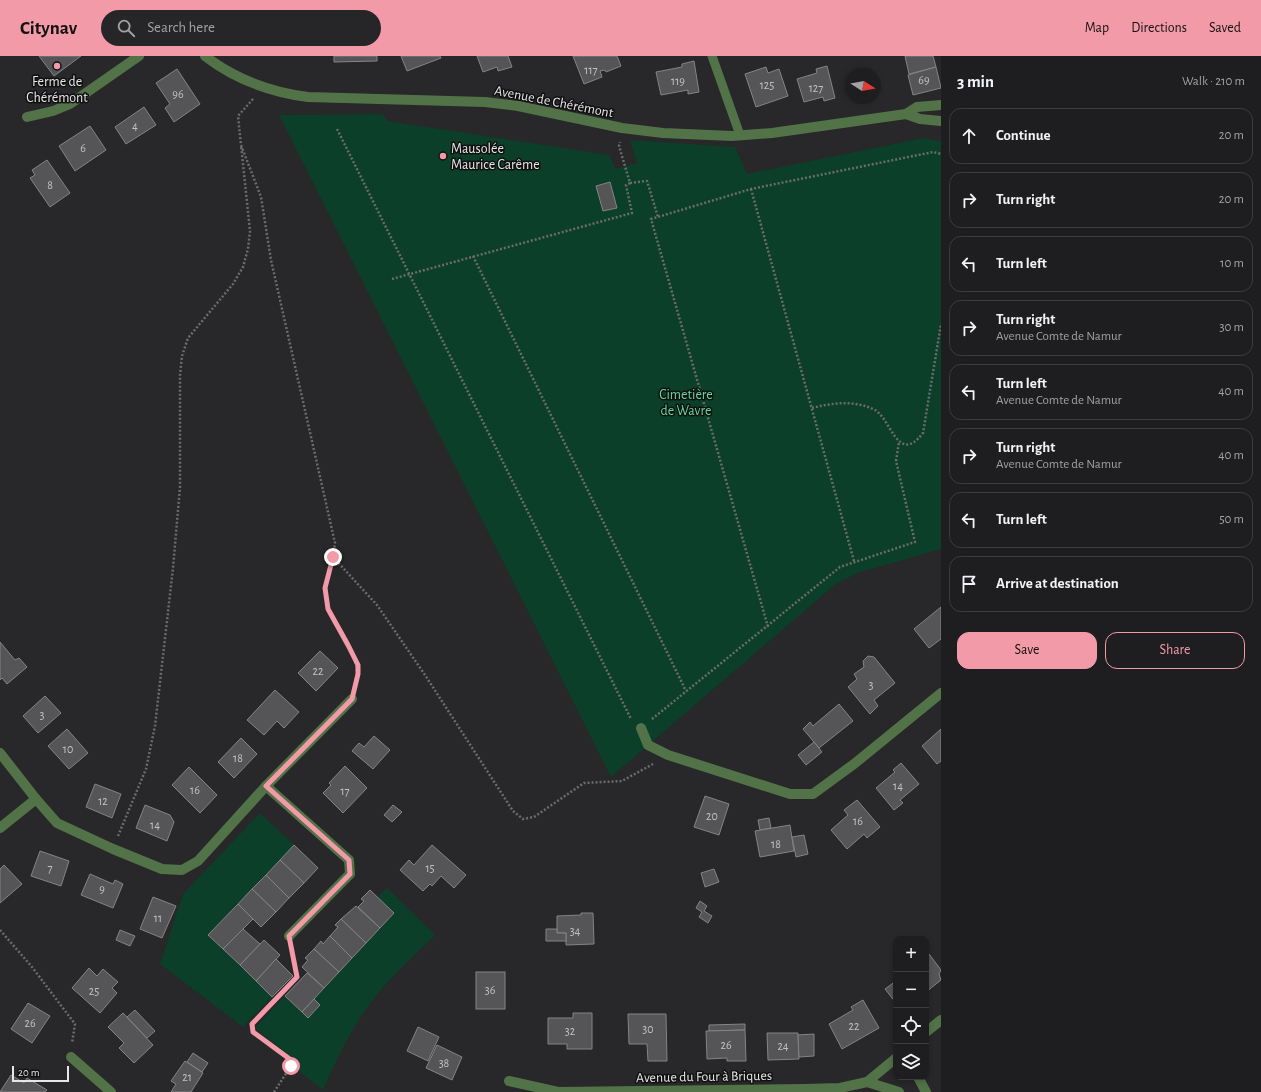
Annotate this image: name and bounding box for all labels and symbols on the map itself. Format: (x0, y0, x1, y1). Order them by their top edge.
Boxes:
marker: Ferme de Chérémont (52, 61, 62, 71)
house number: 117 (584, 64, 598, 76)
north arrow (845, 68, 881, 104)
house number: 69 (918, 74, 930, 86)
place label: Ferme de Chérémont (26, 75, 88, 105)
house number: 119 (671, 75, 685, 87)
house number: 125 (760, 79, 774, 91)
house number: 127 (809, 82, 823, 94)
street label: Avenue de Chérémont (493, 84, 615, 120)
house number: 96 (172, 88, 184, 100)
house number: 4 (132, 120, 138, 132)
house number: 6 (80, 142, 86, 154)
place label: Mausolée Maurice Carême (451, 142, 540, 172)
marker: Mausolée Maurice Carême (438, 151, 448, 161)
house number: 8 (47, 179, 53, 191)
park label: Cimetière de Wavre (659, 388, 713, 418)
route end (324, 548, 342, 566)
house number: 22 (313, 665, 324, 677)
house number: 3 (869, 679, 874, 691)
house number: 3 (40, 709, 45, 721)
house number: 10 (63, 743, 73, 755)
house number: 18 (233, 752, 243, 764)
house number: 14 (893, 780, 903, 792)
house number: 16 (190, 784, 200, 796)
house number: 17 (340, 785, 350, 797)
house number: 12 (98, 795, 108, 807)
house number: 20 (706, 810, 718, 822)
house number: 16 (853, 815, 863, 827)
house number: 14 (150, 819, 160, 831)
house number: 18 (771, 838, 781, 850)
house number: 7 (47, 862, 53, 874)
house number: 15 (425, 862, 435, 874)
house number: 9 (99, 883, 105, 895)
house number: 11 (154, 912, 162, 924)
house number: 34 (570, 925, 581, 937)
house number: 36 (485, 984, 496, 996)
house number: 25 (89, 985, 99, 997)
house number: 26 (24, 1017, 36, 1029)
house number: 22 (849, 1020, 860, 1032)
house number: 30 (642, 1023, 654, 1035)
house number: 32 (565, 1025, 576, 1037)
house number: 26 (720, 1039, 732, 1051)
house number: 24 (777, 1040, 789, 1052)
route start (282, 1057, 300, 1075)
house number: 38 (439, 1057, 450, 1069)
scale bar (12, 1064, 69, 1083)
street label: Avenue du Four à Briques (636, 1069, 772, 1085)
house number: 21 (182, 1071, 192, 1083)

